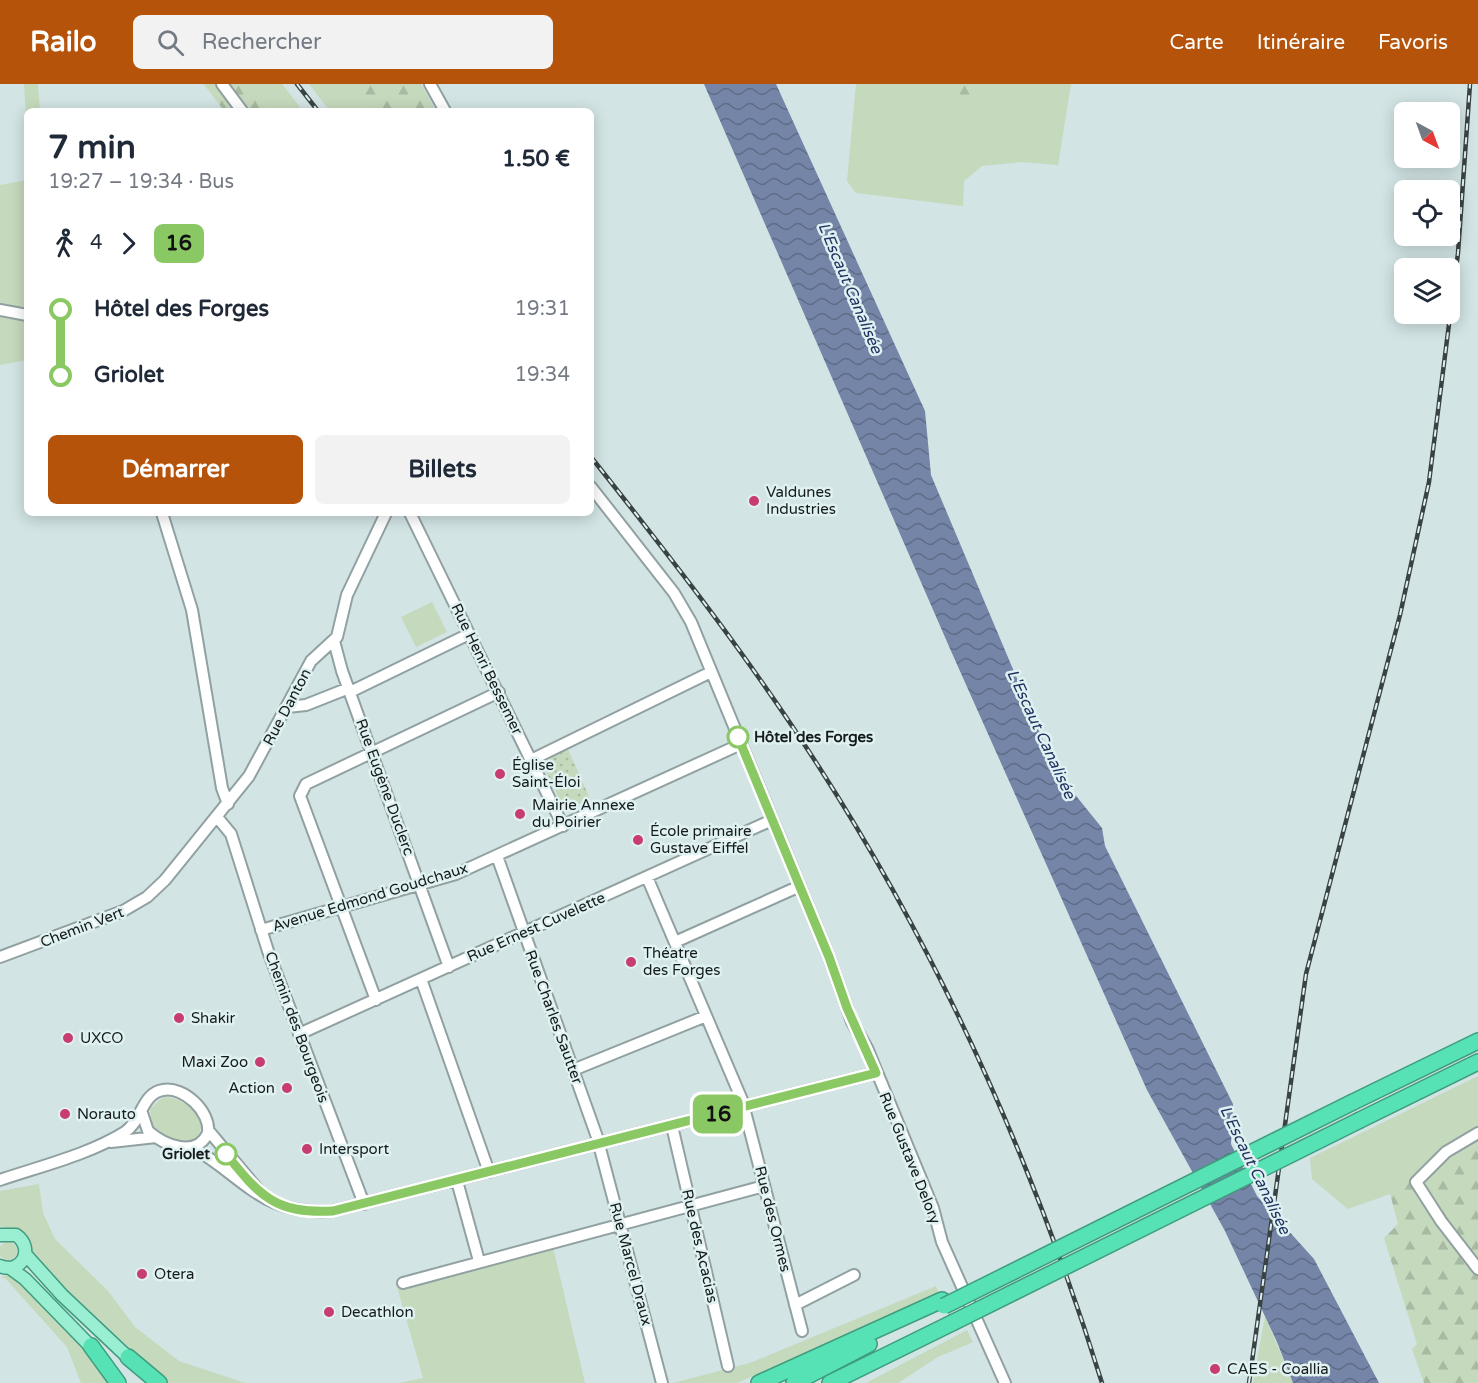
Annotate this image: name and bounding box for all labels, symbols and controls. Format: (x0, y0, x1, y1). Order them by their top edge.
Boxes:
search box (133, 15, 553, 69)
text: Railo (30, 25, 97, 59)
icon: search (154, 26, 187, 59)
text: Rechercher (202, 29, 321, 55)
text: Carte (1170, 30, 1224, 55)
text: Itinéraire (1257, 30, 1345, 55)
text: Favoris (1378, 30, 1448, 55)
north arrow (1394, 102, 1460, 168)
map controls (1394, 102, 1460, 324)
text: 7 min (48, 128, 136, 167)
text: 1.50 € (502, 146, 570, 172)
text: 19:27 – 19:34 · Bus (48, 170, 234, 194)
button: locate (1394, 180, 1460, 246)
water label: L'Escaut Canalisée (813, 219, 887, 358)
icon: walk (48, 227, 81, 260)
icon: forward (112, 227, 145, 260)
text: 4 (90, 231, 103, 255)
text: 16 (166, 231, 192, 256)
button: layers (1394, 258, 1460, 324)
text: Hôtel des Forges (94, 296, 269, 322)
text: 19:31 (515, 297, 570, 321)
text: Griolet (94, 362, 164, 388)
text: 19:34 (515, 363, 570, 387)
button: Démarrer (48, 435, 303, 504)
button: Billets (315, 435, 570, 504)
place label: Valdunes Industries (766, 483, 836, 518)
marker: Valdunes Industries (747, 494, 761, 508)
street label: Rue Henri Bessemer (447, 600, 527, 738)
street label: Rue Danton (259, 665, 315, 749)
water label: L'Escaut Canalisée (1002, 666, 1080, 803)
street label: Rue Eugène Duclerc (352, 716, 418, 858)
marker: Hôtel des Forges (727, 726, 749, 748)
place label: Hôtel des Forges (754, 728, 873, 747)
place label: Église Saint-Éloi (512, 756, 580, 791)
marker: Église Saint-Éloi (493, 767, 507, 781)
place label: Mairie Annexe du Poirier (532, 796, 635, 831)
marker: Mairie Annexe du Poirier (513, 807, 527, 821)
place label: École primaire Gustave Eiffel (650, 822, 751, 857)
marker: École primaire Gustave Eiffel (631, 833, 645, 847)
street label: Avenue Edmond Goudchaux (270, 859, 470, 935)
street label: Rue Ernest Cuvelette (464, 888, 608, 966)
street label: Chemin Vert (38, 903, 127, 951)
place label: Théatre des Forges (643, 944, 720, 979)
street label: Rue Charles Sautter (521, 947, 587, 1087)
street label: Chemin des Bourgeois (261, 949, 333, 1105)
marker: Théatre des Forges (624, 955, 638, 969)
place label: Shakir (191, 1009, 236, 1027)
marker: Shakir (172, 1011, 186, 1025)
place label: UXCO (80, 1029, 123, 1047)
marker: UXCO (61, 1031, 75, 1045)
place label: Maxi Zoo (182, 1053, 248, 1071)
marker: Maxi Zoo (253, 1055, 267, 1069)
place label: Action (228, 1079, 275, 1097)
marker: Action (280, 1081, 294, 1095)
street label: Rue Gustave Delory (875, 1090, 945, 1226)
line badge: 16 (691, 1094, 745, 1134)
text: 16 (705, 1102, 731, 1127)
water label: L'Escaut Canalisée (1215, 1102, 1295, 1238)
place label: Norauto (77, 1105, 136, 1123)
marker: Norauto (58, 1107, 72, 1121)
place label: Intersport (319, 1140, 389, 1158)
marker: Intersport (300, 1142, 314, 1156)
marker: Griolet (215, 1143, 237, 1165)
place label: Griolet (162, 1145, 210, 1163)
street label: Rue des Ormes (751, 1164, 795, 1274)
street label: Rue des Acacias (678, 1187, 722, 1305)
street label: Rue Marcel Draux (606, 1200, 656, 1328)
place label: Otera (154, 1265, 194, 1283)
marker: Otera (135, 1267, 149, 1281)
place label: Decathlon (341, 1303, 414, 1321)
marker: Decathlon (322, 1305, 336, 1319)
place label: CAES - Coallia (1227, 1360, 1329, 1378)
marker: CAES - Coallia (1208, 1362, 1222, 1376)

